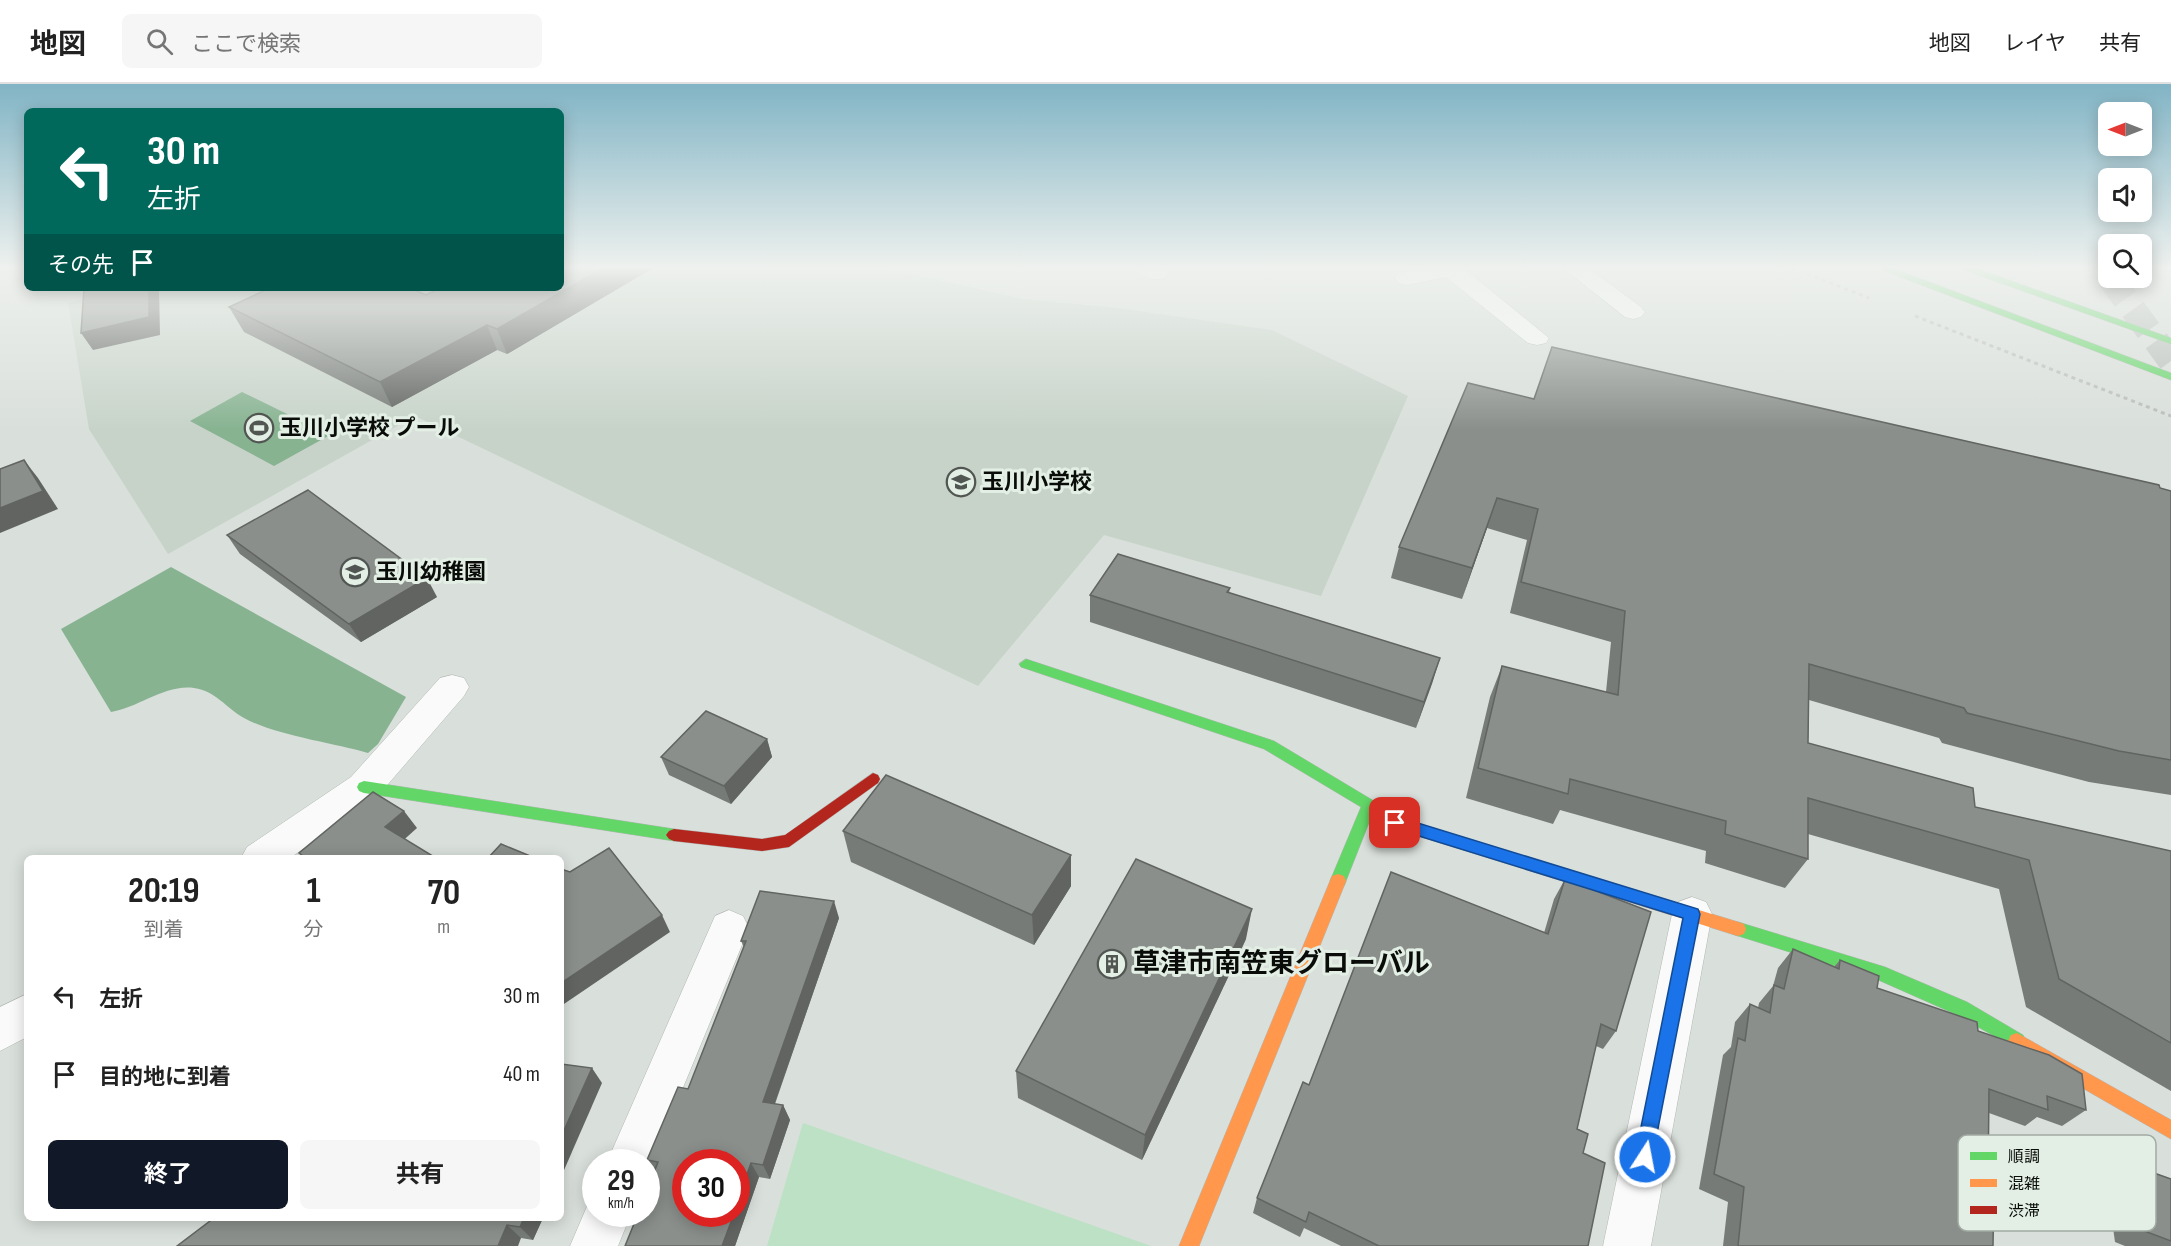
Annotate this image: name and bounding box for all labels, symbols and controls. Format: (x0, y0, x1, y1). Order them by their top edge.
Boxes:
search box (122, 14, 542, 68)
icon: search (143, 25, 176, 58)
text: 地図 (30, 28, 86, 61)
text: ここで検索 (191, 31, 301, 58)
text: 地図 (1929, 31, 1971, 56)
text: レイヤ (2004, 31, 2066, 56)
text: 共有 (2099, 31, 2141, 56)
north arrow (2098, 102, 2152, 156)
map controls (2098, 102, 2152, 288)
text: 30 m (147, 126, 220, 177)
icon: left (48, 132, 126, 210)
button: sound (2098, 168, 2152, 222)
text: 左折 (147, 184, 201, 216)
button: search (2098, 234, 2152, 288)
icon: arrive (126, 246, 159, 279)
text: その先 (48, 252, 114, 279)
sports icon: 玉川小学校 プール (243, 412, 275, 444)
place label: 玉川小学校 プール (280, 415, 459, 442)
school or university icon: 玉川小学校 (945, 466, 977, 498)
place label: 玉川小学校 (982, 469, 1092, 496)
school or university icon: 玉川幼稚園 (339, 556, 371, 588)
place label: 玉川幼稚園 (376, 559, 486, 586)
pin (1369, 797, 1420, 848)
icon: arrive (1378, 806, 1411, 839)
text: 20:19 (128, 870, 200, 913)
text: 1 (306, 870, 321, 913)
text: 70 (427, 872, 460, 915)
text: m (437, 915, 450, 939)
text: 到着 (144, 918, 184, 942)
text: 分 (303, 918, 323, 942)
building icon: 草津市南笠東グローバル (1096, 948, 1128, 980)
place label: 草津市南笠東グローバル (1133, 948, 1430, 980)
icon: left (48, 980, 81, 1013)
text: 30 m (503, 983, 540, 1010)
text: 左折 (99, 986, 143, 1013)
icon: arrive (48, 1058, 81, 1091)
text: 40 m (503, 1061, 540, 1088)
text: 目的地に到着 (99, 1064, 231, 1091)
position arrow (1613, 1125, 1677, 1189)
legend (1958, 1135, 2156, 1231)
button: 終了 (48, 1140, 288, 1209)
button: 共有 (300, 1140, 540, 1209)
text: 順調 (2008, 1148, 2040, 1167)
speed limit sign: 30 (672, 1149, 750, 1227)
text: 29 (607, 1163, 635, 1199)
text: 混雑 (2008, 1175, 2040, 1194)
text: km/h (608, 1194, 634, 1213)
text: 渋滞 (2008, 1202, 2040, 1221)

